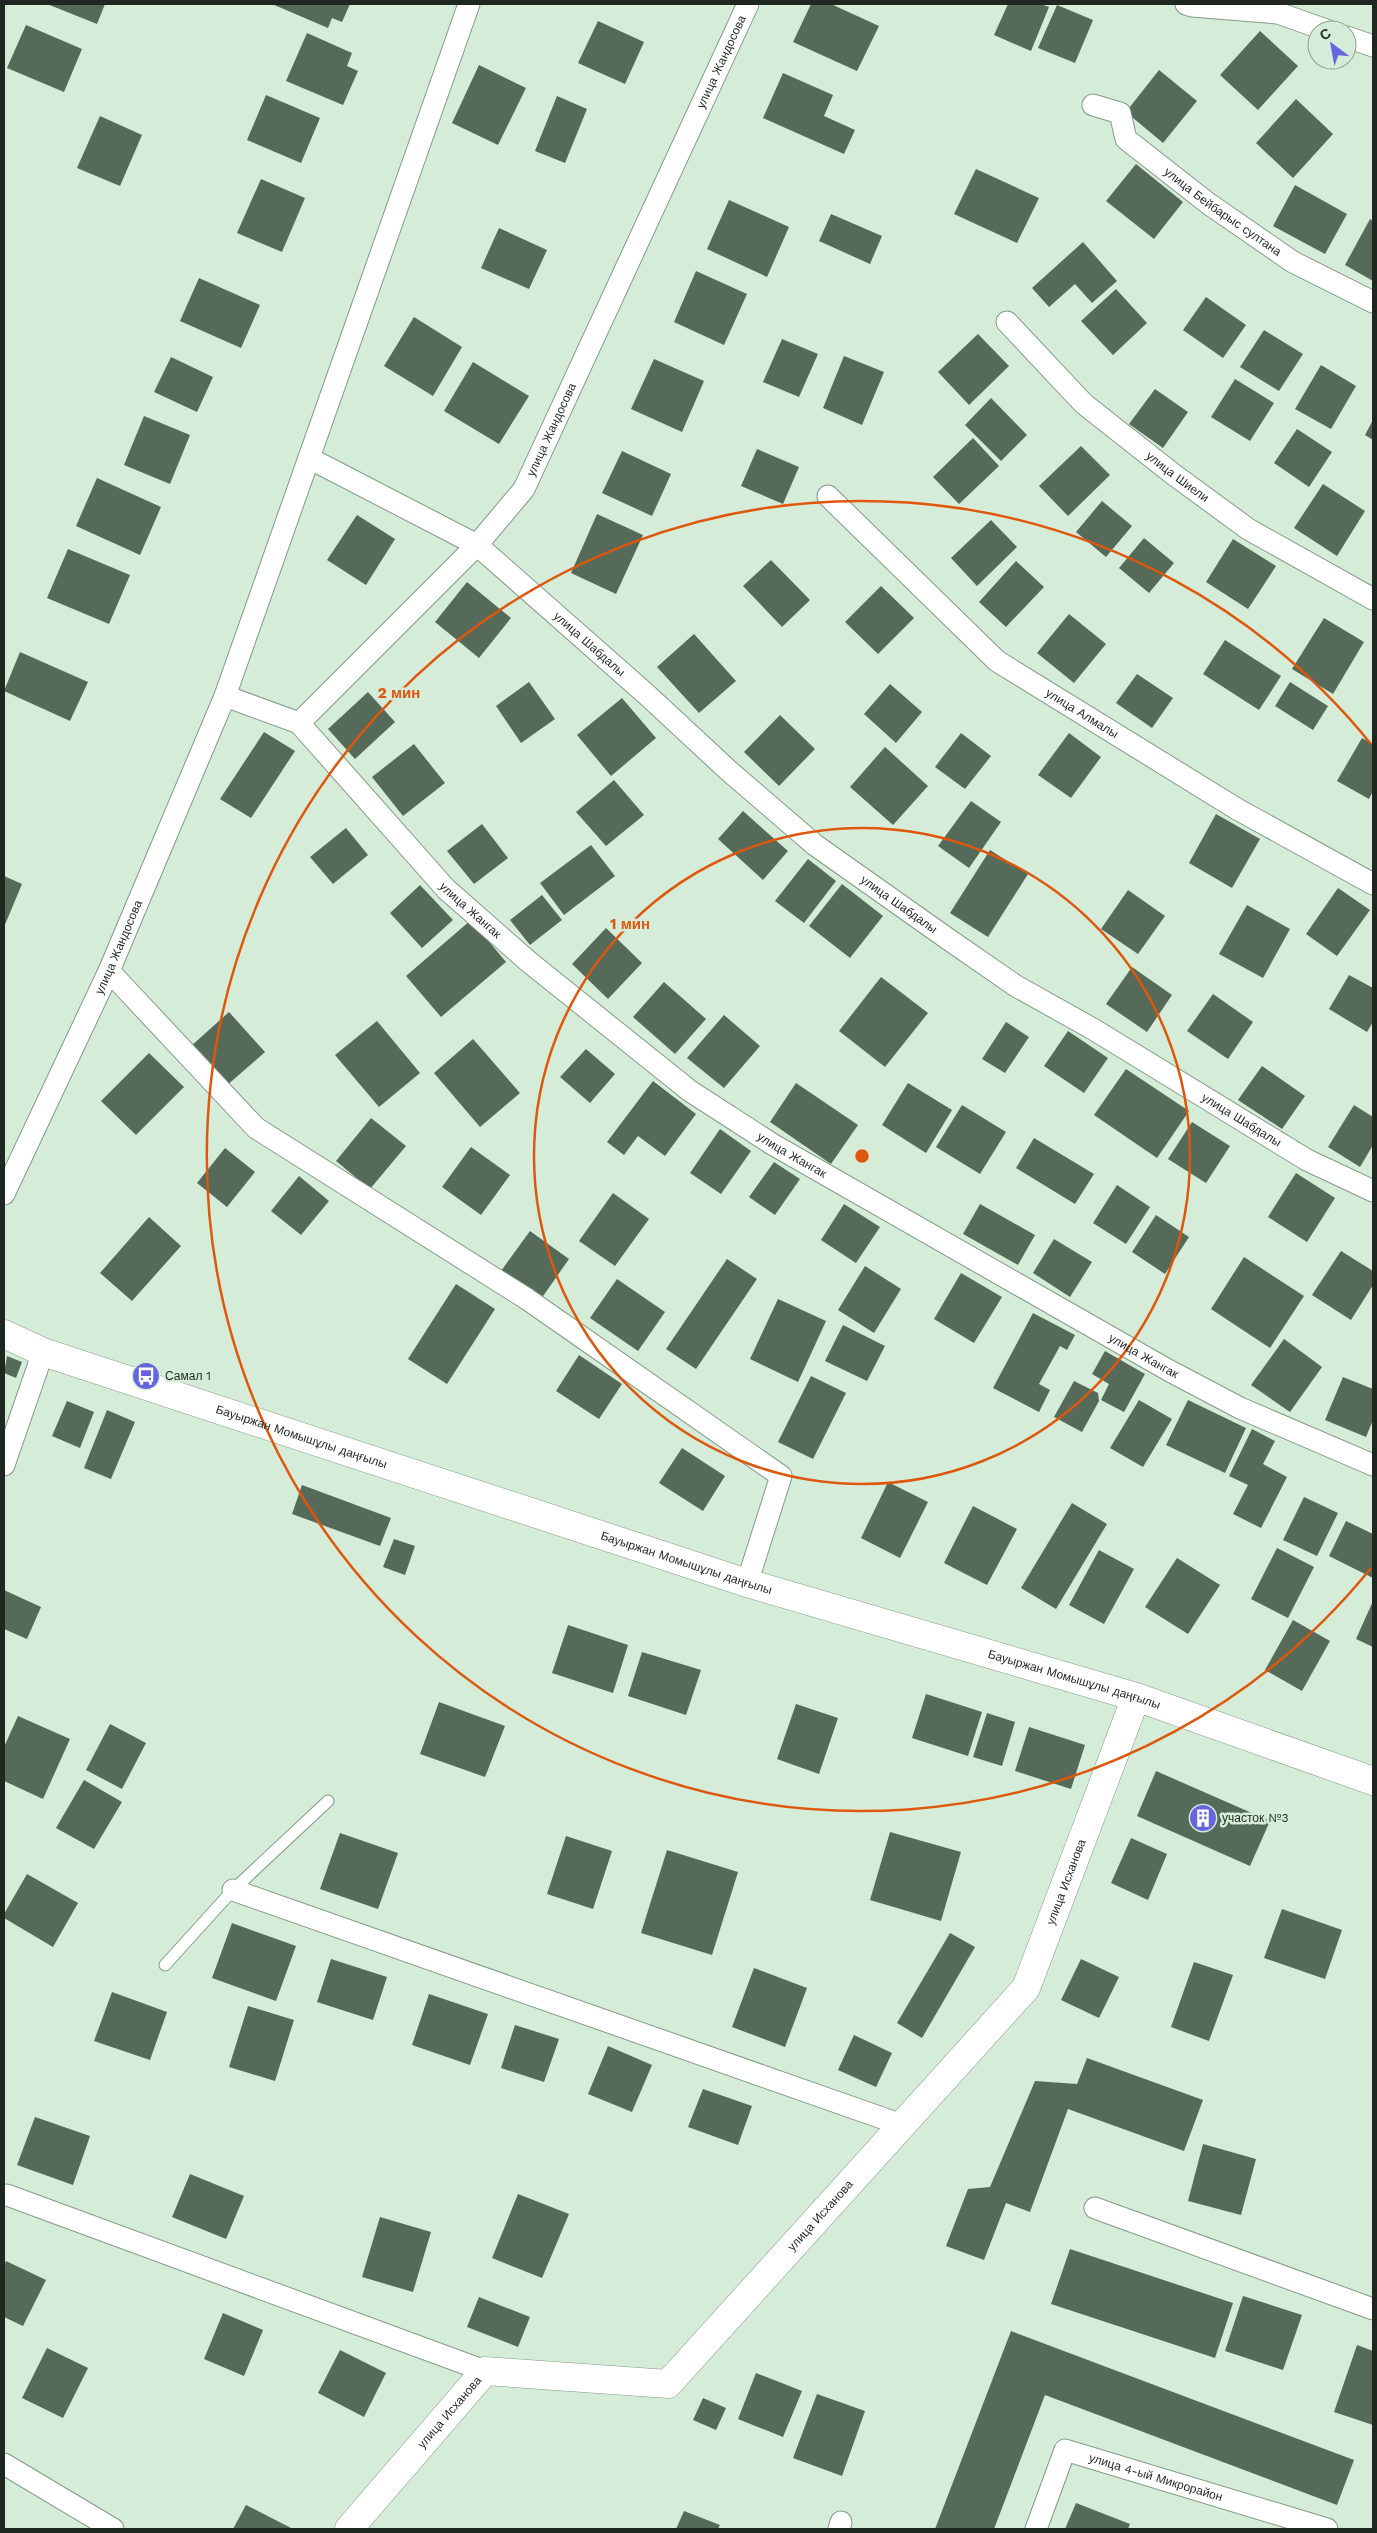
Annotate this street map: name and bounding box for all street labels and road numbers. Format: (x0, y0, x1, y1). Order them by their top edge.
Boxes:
street label: улица Жандосова (694, 13, 749, 111)
street label: улица Бейбарыс султана (1161, 165, 1284, 259)
street label: улица Жандосова (524, 381, 579, 478)
street label: улица Шиели (1143, 449, 1212, 505)
street label: улица Шабдалы (551, 609, 628, 679)
street label: улица Алмалы (1043, 686, 1121, 741)
street label: улица Шабдалы (858, 873, 940, 936)
street label: улица Жангак (436, 879, 505, 942)
street label: улица Жандосова (92, 898, 145, 997)
street label: улица Шабдалы (1199, 1090, 1284, 1149)
street label: улица Жангак (755, 1129, 830, 1181)
street label: улица Жангак (1106, 1331, 1181, 1382)
street label: Бауыржан Момышұлы даңғылы (214, 1402, 389, 1471)
street label: Бауыржан Момышұлы даңғылы (599, 1528, 774, 1597)
street label: Бауыржан Момышұлы даңғылы (986, 1647, 1162, 1712)
street label: улица Исханова (1043, 1837, 1089, 1927)
street label: улица Исханова (785, 2177, 856, 2254)
street label: улица Исханова (415, 2373, 485, 2451)
street label: улица 4-ый Микрорайон (1087, 2451, 1224, 2504)

